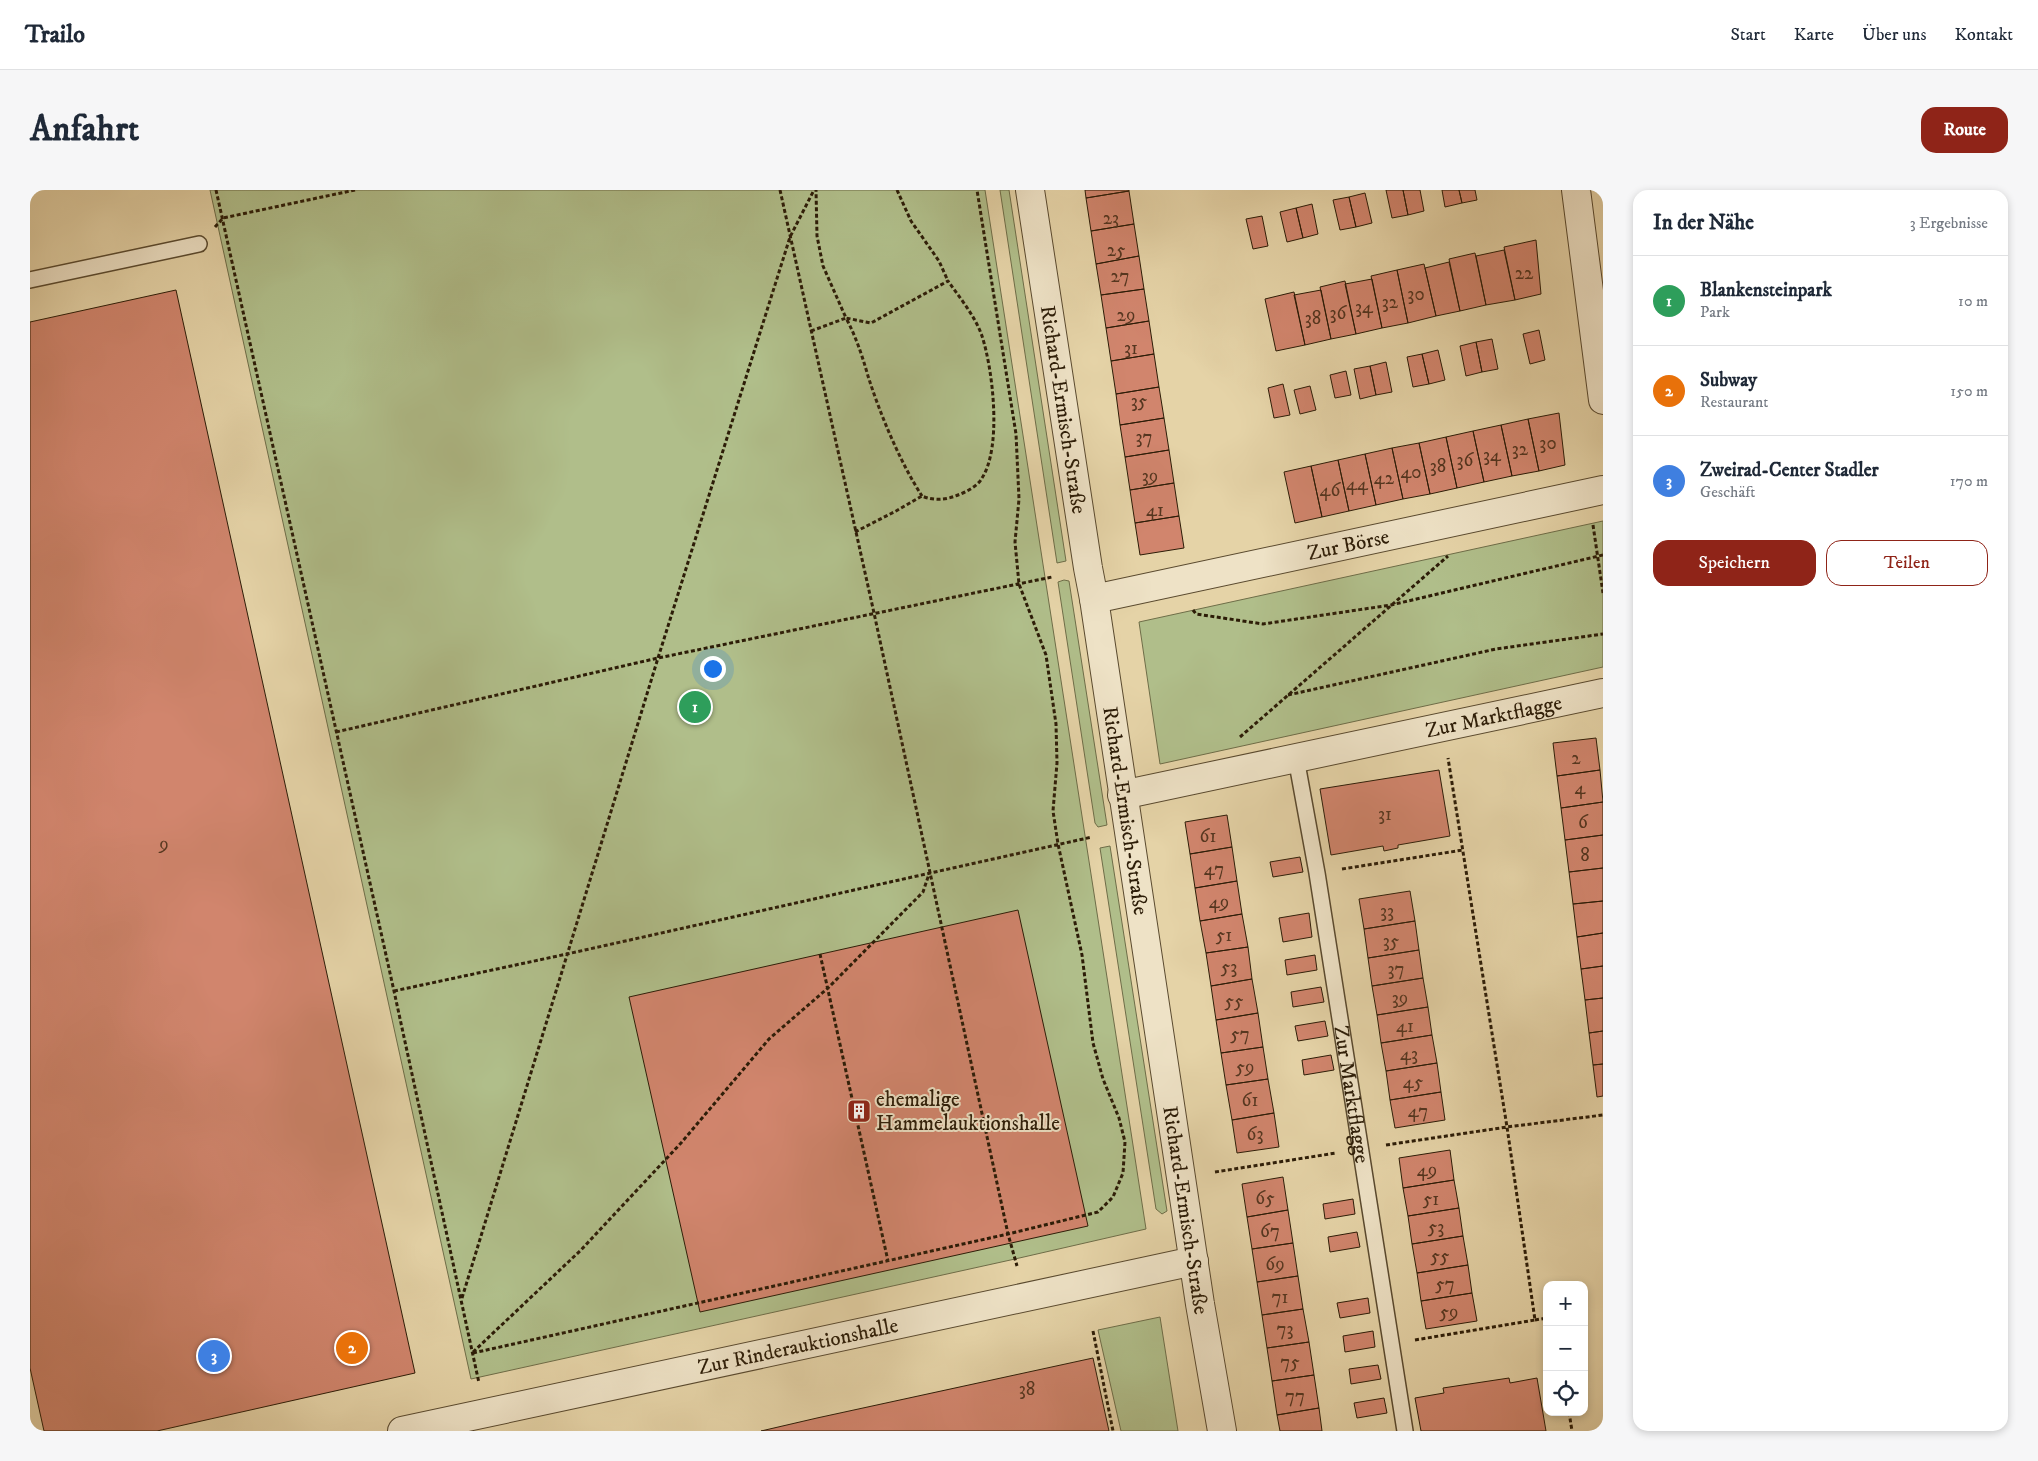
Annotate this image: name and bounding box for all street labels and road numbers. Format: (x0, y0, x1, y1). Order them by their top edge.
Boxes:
street label: Richard-Ermisch-Straße (1034, 304, 1092, 516)
street label: Zur Börse (1305, 524, 1392, 567)
street label: Zur Marktflagge (1423, 690, 1565, 744)
street label: Richard-Ermisch-Straße (1096, 705, 1153, 917)
street label: Zur Marktflagge (1327, 1024, 1375, 1165)
street label: Richard-Ermisch-Straße (1156, 1104, 1214, 1317)
street label: Zur Rinderauktionshalle (696, 1313, 901, 1381)

